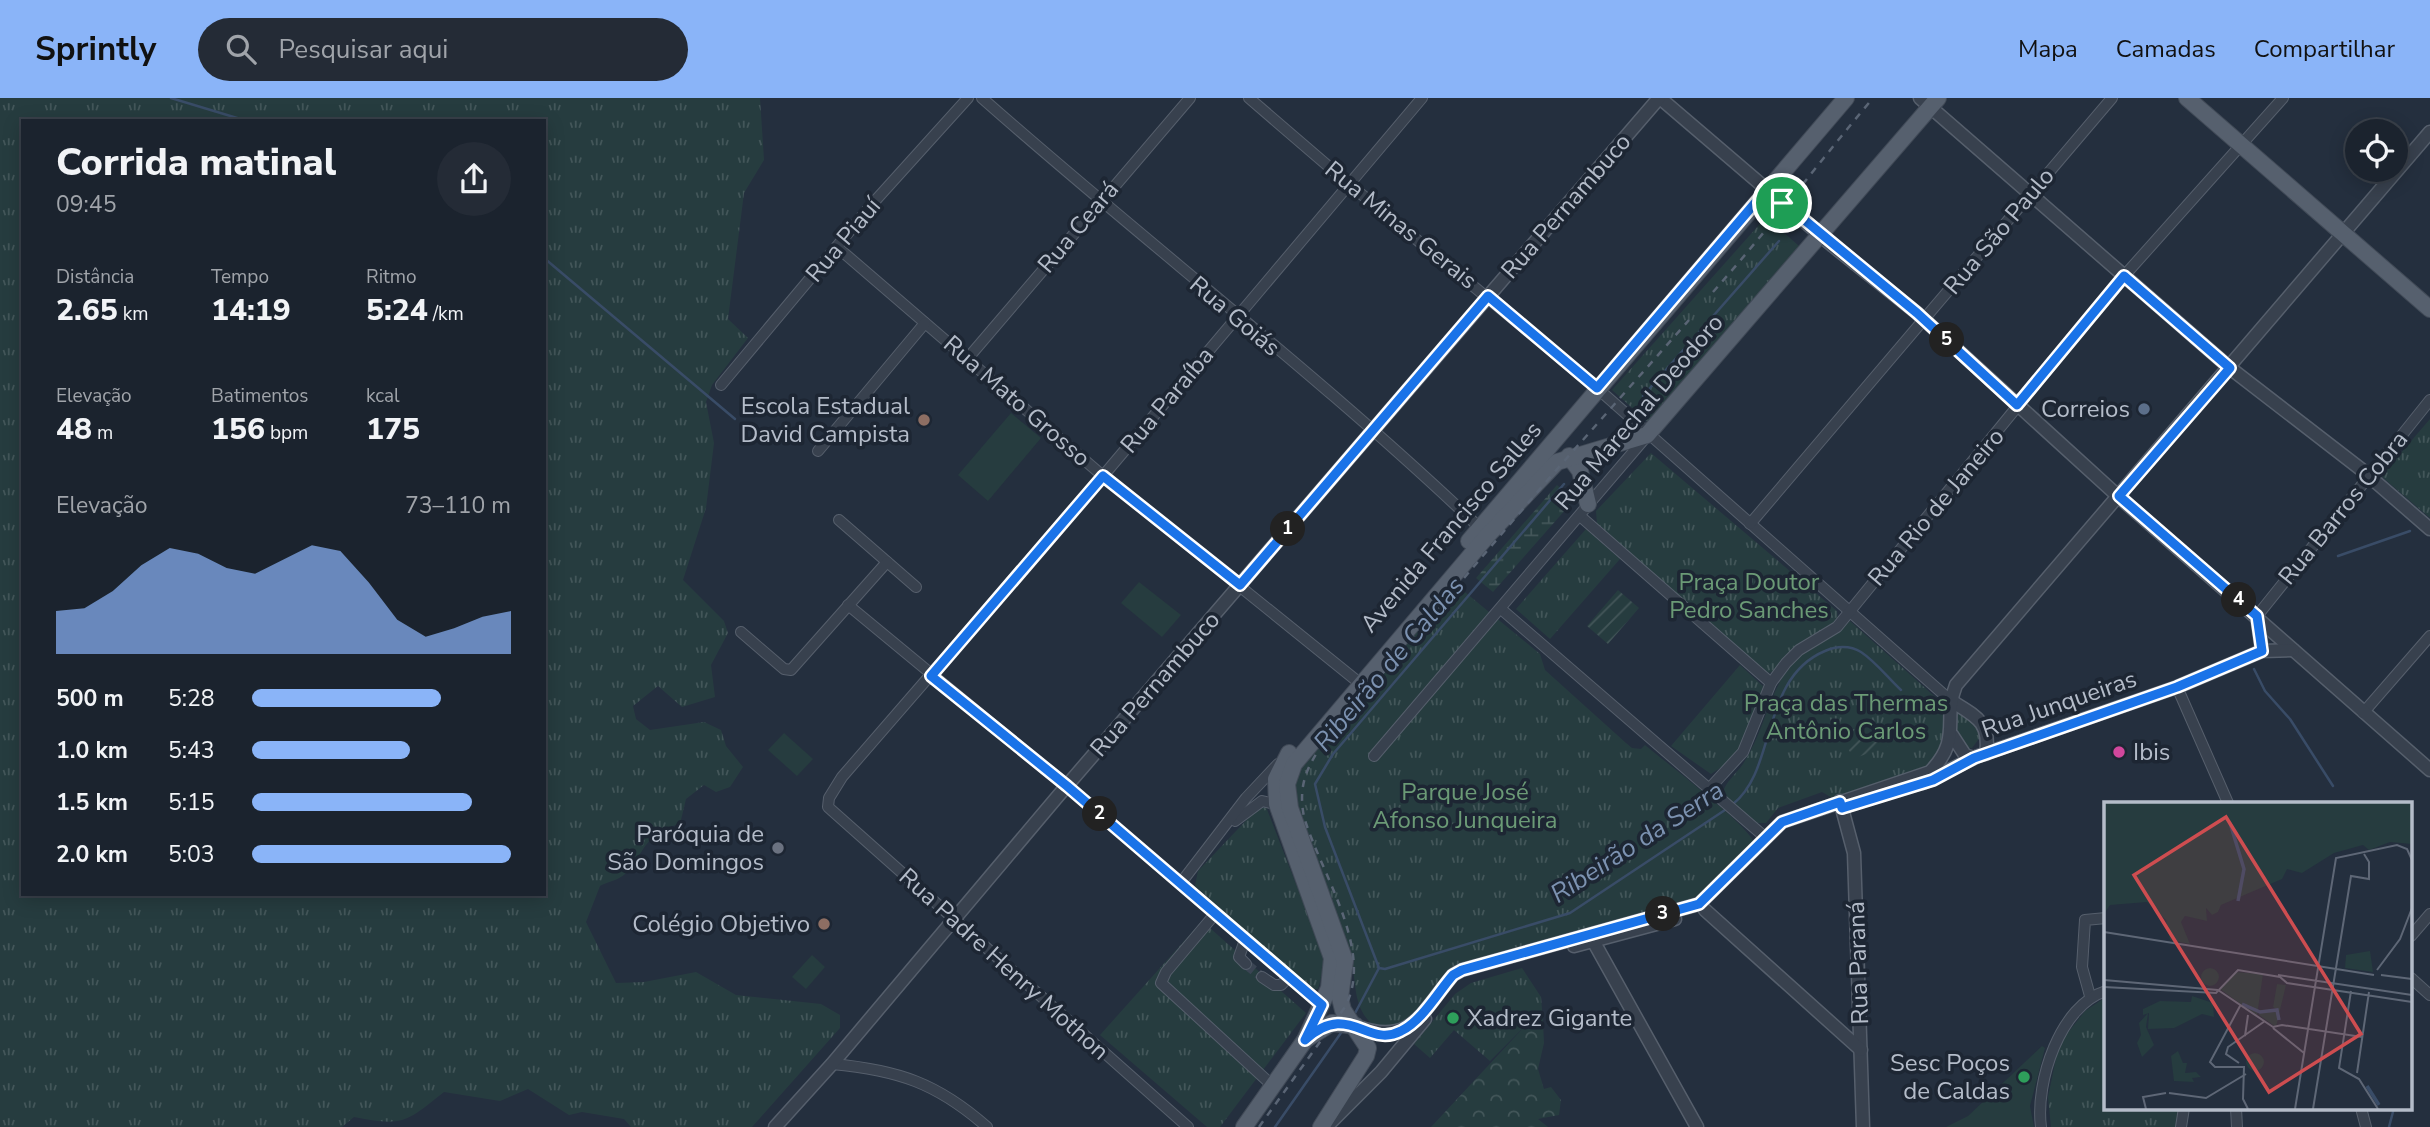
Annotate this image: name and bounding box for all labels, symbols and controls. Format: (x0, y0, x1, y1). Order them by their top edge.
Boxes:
search box (198, 18, 688, 81)
text: Sprintly (35, 27, 156, 72)
icon: search (222, 30, 260, 68)
text: Pesquisar aqui (278, 32, 448, 67)
text: Mapa (2018, 33, 2078, 65)
text: Camadas (2116, 33, 2216, 65)
text: Compartilhar (2254, 33, 2395, 65)
map controls (2345, 119, 2408, 182)
button: locate (2345, 119, 2408, 182)
street label: Rua Pernambuco (1494, 126, 1638, 286)
text: Corrida matinal (56, 137, 336, 188)
button: share (437, 142, 511, 216)
street label: Rua Minas Gerais (1318, 154, 1484, 296)
street label: Rua São Paulo (1936, 161, 2062, 301)
pin (1752, 173, 1812, 233)
street label: Rua Ceará (1030, 174, 1126, 280)
icon: arrive (1763, 184, 1801, 222)
text: 09:45 (56, 189, 116, 220)
street label: Rua Piauí (798, 190, 889, 289)
text: Distância (56, 264, 134, 290)
text: Tempo (211, 264, 269, 290)
text: Ritmo (366, 264, 417, 290)
street label: Rua Goiás (1183, 269, 1287, 363)
text: 2.65 (56, 290, 118, 331)
text: 14:19 (211, 290, 291, 331)
text: 5:24 (366, 290, 428, 331)
text: km (118, 301, 148, 327)
text: /km (428, 301, 464, 327)
street label: Rua Marechal Deodoro (1547, 307, 1731, 517)
pin: 5 (1930, 322, 1965, 358)
text: 5 (1941, 326, 1952, 352)
street label: Rua Mato Grosso (937, 328, 1097, 474)
street label: Rua Paraíba (1113, 340, 1221, 460)
text: Elevação (56, 383, 132, 409)
text: Batimentos (211, 383, 308, 409)
text: kcal (366, 383, 400, 409)
place label: Escola Estadual David Campista (740, 390, 910, 450)
place label: Correios (2041, 393, 2130, 425)
marker: Correios (2136, 401, 2152, 417)
text: 48 (56, 409, 92, 450)
text: 156 (211, 409, 265, 450)
text: 175 (366, 409, 420, 450)
marker: Escola Estadual David Campista (916, 412, 932, 428)
street label: Avenida Francisco Salles (1353, 415, 1549, 639)
text: m (92, 420, 113, 446)
text: bpm (265, 420, 308, 446)
street label: Rua Rio de Janeiro (1861, 421, 2011, 593)
street label: Rua Barros Cobra (2271, 424, 2415, 592)
text: Elevação (56, 490, 148, 521)
text: 73–110 m (405, 490, 511, 521)
pin: 1 (1270, 512, 1306, 546)
text: 1 (1282, 515, 1293, 541)
park label: Praça Doutor Pedro Sanches (1669, 566, 1829, 626)
water label: Ribeirão de Caldas (1306, 569, 1472, 759)
pin: 4 (2222, 582, 2256, 618)
text: 4 (2233, 586, 2244, 612)
street label: Rua Pernambuco (1083, 604, 1227, 764)
street label: Rua Junqueiras (1977, 663, 2141, 745)
text: 500 m (56, 683, 124, 714)
text: 5:28 (168, 683, 215, 714)
park label: Praça das Thermas Antônio Carlos (1744, 687, 1948, 747)
text: 1.0 km (56, 735, 128, 766)
text: 5:43 (168, 735, 215, 766)
place label: Ibis (2133, 736, 2170, 768)
marker: Ibis (2111, 744, 2127, 760)
water label: Ribeirão da Serra (1543, 773, 1731, 911)
park label: Parque José Afonso Junqueira (1373, 776, 1557, 836)
text: 1.5 km (56, 787, 128, 818)
text: 5:15 (168, 787, 215, 818)
pin: 2 (1082, 796, 1118, 832)
text: 2 (1094, 800, 1105, 826)
inset map (2104, 802, 2412, 1110)
place label: Paróquia de São Domingos (607, 818, 764, 878)
text: 2.0 km (56, 839, 128, 870)
text: 5:03 (168, 839, 215, 870)
marker: Paróquia de São Domingos (770, 840, 786, 856)
street label: Rua Padre Henry Mothon (892, 861, 1116, 1067)
pin: 3 (1646, 896, 1680, 932)
text: 3 (1657, 900, 1668, 926)
street label: Rua Paraná (1840, 901, 1876, 1025)
place label: Colégio Objetivo (632, 908, 810, 940)
marker: Colégio Objetivo (816, 916, 832, 932)
place label: Xadrez Gigante (1467, 1002, 1632, 1034)
marker: Xadrez Gigante (1445, 1010, 1461, 1026)
place label: Sesc Poços de Caldas (1890, 1047, 2010, 1107)
marker: Sesc Poços de Caldas (2016, 1069, 2032, 1085)

